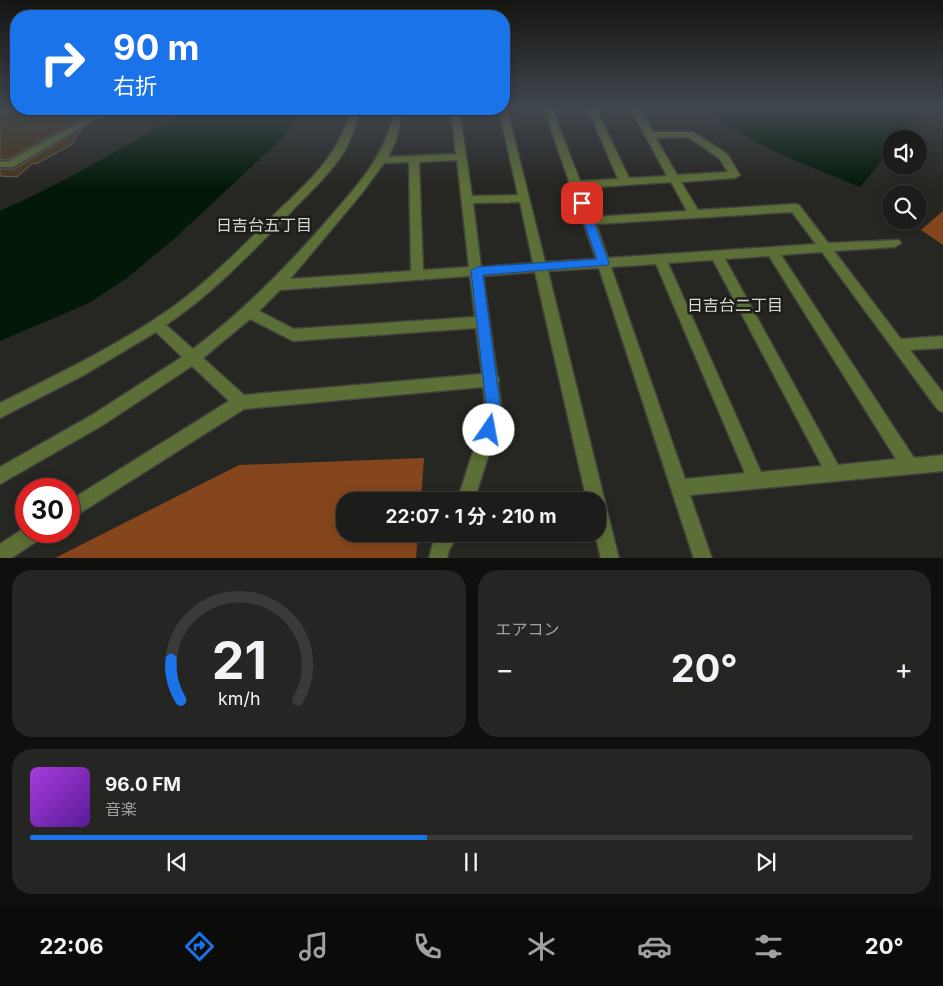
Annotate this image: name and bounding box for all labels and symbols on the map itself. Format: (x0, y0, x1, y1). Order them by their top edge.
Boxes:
pin (561, 182, 603, 224)
district label: 日吉台五丁目 (216, 215, 312, 235)
district label: 日吉台二丁目 (687, 295, 783, 315)
position arrow (462, 403, 514, 455)
speed limit sign: 30 (15, 478, 80, 543)

